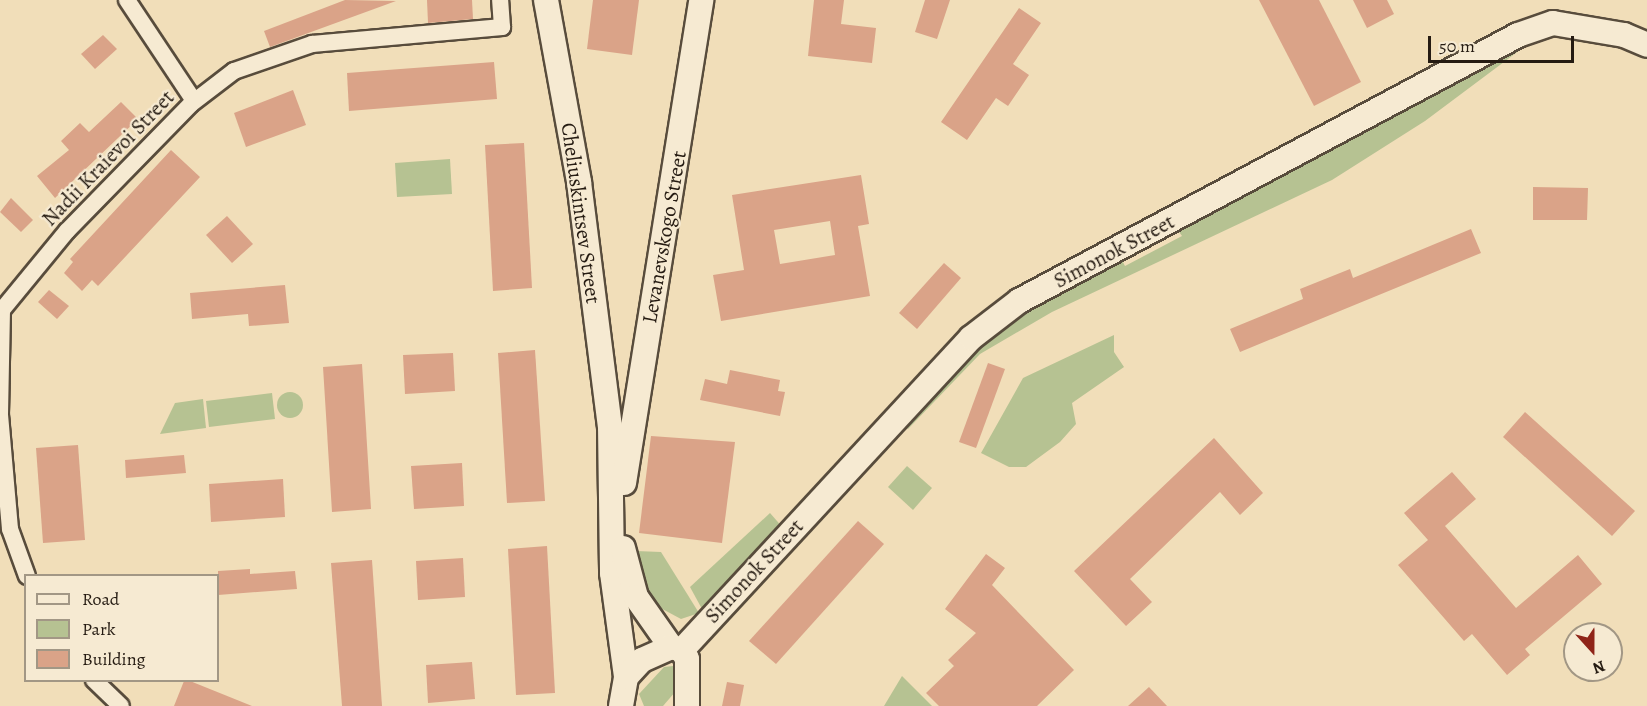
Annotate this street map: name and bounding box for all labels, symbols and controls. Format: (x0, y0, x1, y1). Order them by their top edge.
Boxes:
scale bar (1431, 24, 1576, 62)
text: 50 m (1439, 34, 1475, 58)
street label: Nadii Kraievoi Street (37, 85, 179, 231)
street label: Cheliuskintsev Street (556, 121, 606, 305)
street label: Levanevskogo Street (636, 149, 692, 325)
street label: Simonok Street (1049, 209, 1179, 293)
street label: Simonok Street (699, 514, 809, 628)
legend (24, 574, 219, 682)
text: Road (82, 587, 119, 611)
text: Park (82, 617, 116, 641)
north arrow (1563, 622, 1623, 682)
text: Building (82, 647, 146, 671)
text: N (1589, 655, 1608, 679)

